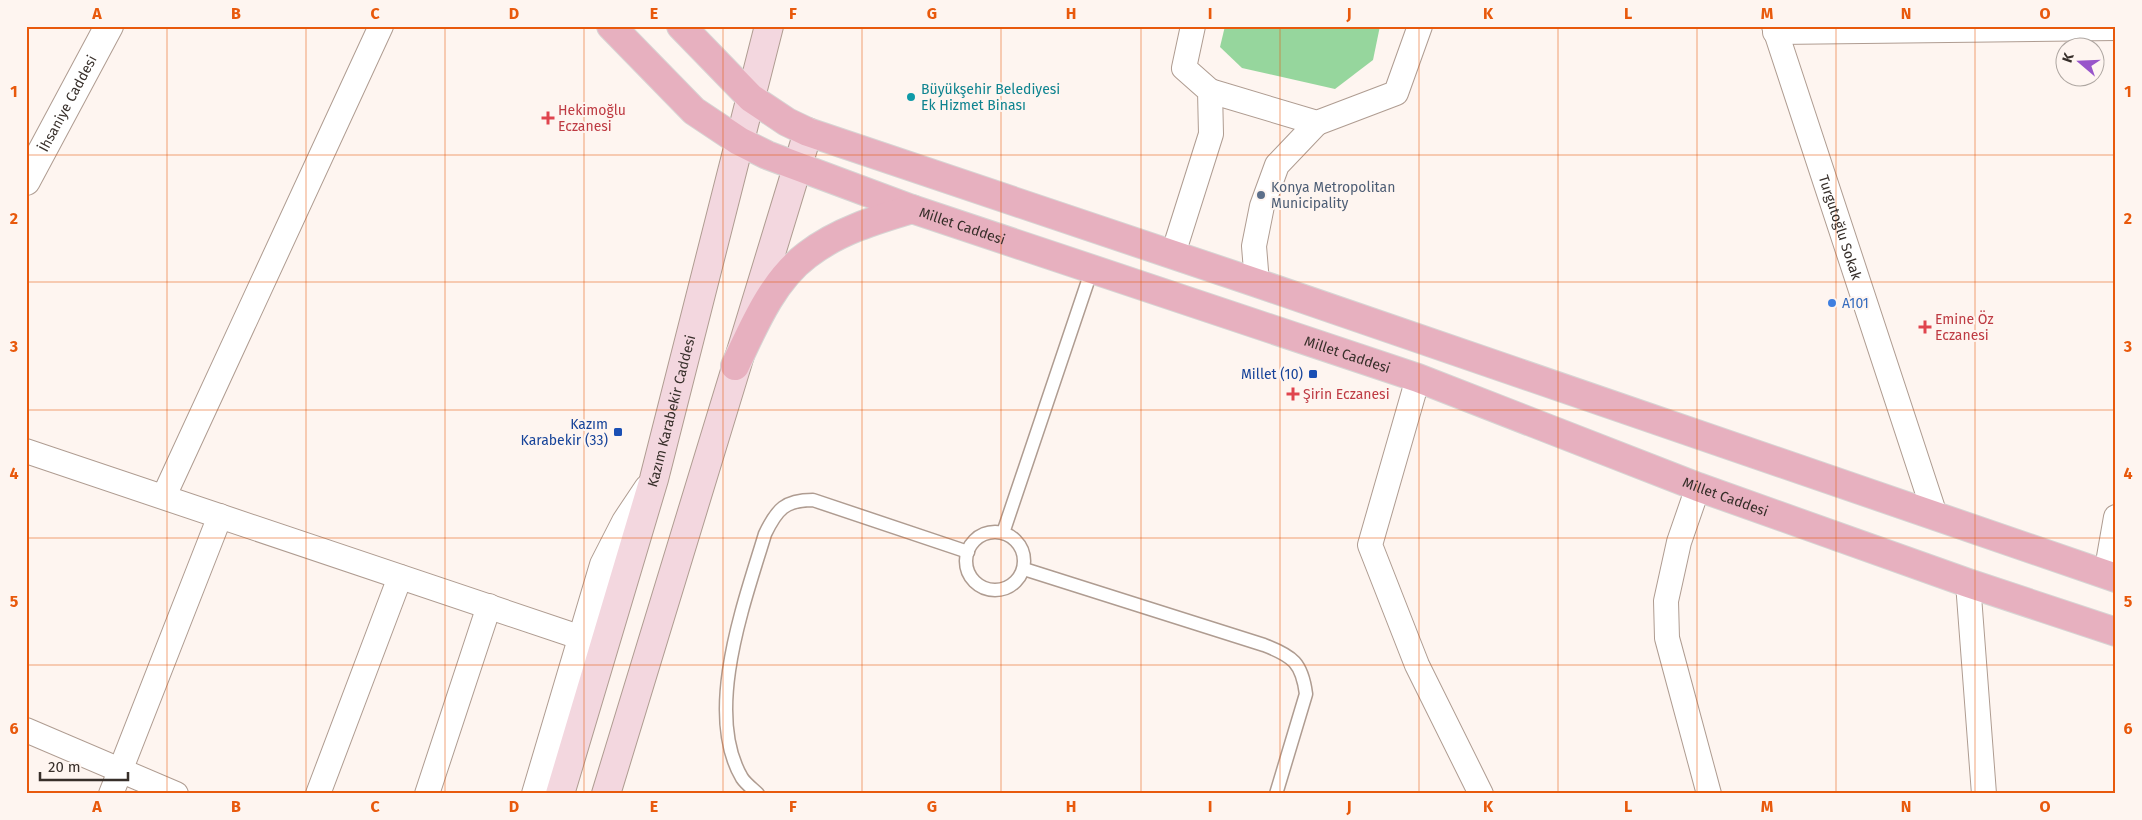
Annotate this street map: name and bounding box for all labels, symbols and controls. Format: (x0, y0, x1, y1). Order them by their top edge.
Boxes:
text: A (91, 4, 102, 23)
text: B (231, 4, 241, 23)
text: C (370, 4, 380, 23)
text: D (509, 4, 519, 23)
text: E (650, 4, 658, 23)
text: F (789, 4, 797, 23)
text: G (927, 4, 937, 23)
text: H (1066, 4, 1076, 23)
text: I (1208, 4, 1212, 23)
text: J (1345, 4, 1352, 23)
text: K (1483, 4, 1494, 23)
text: L (1624, 4, 1632, 23)
text: M (1761, 4, 1774, 23)
text: N (1901, 4, 1911, 23)
text: O (2039, 4, 2051, 23)
north arrow (2054, 38, 2104, 88)
text: K (2059, 50, 2078, 65)
street label: İhsaniye Caddesi (34, 52, 100, 155)
place label: Büyükşehir Belediyesi Ek Hizmet Binası (921, 81, 1060, 114)
text: 1 (10, 82, 18, 101)
text: 1 (2124, 82, 2132, 101)
marker: Büyükşehir Belediyesi Ek Hizmet Binası (905, 91, 917, 103)
place label: Hekimoğlu Eczanesi (558, 102, 626, 135)
marker: Hekimoğlu Eczanesi (542, 112, 554, 124)
street label: Turgutoğlu Sokak (1815, 173, 1866, 283)
place label: Konya Metropolitan Municipality (1271, 179, 1395, 212)
marker: Konya Metropolitan Municipality (1255, 189, 1267, 201)
street label: Millet Caddesi (917, 204, 1008, 248)
text: 2 (10, 209, 18, 228)
text: 2 (2124, 209, 2132, 228)
place label: A101 (1842, 295, 1869, 312)
marker: A101 (1826, 297, 1838, 309)
place label: Emine Öz Eczanesi (1935, 310, 1994, 344)
marker: Emine Öz Eczanesi (1919, 321, 1931, 333)
street label: Millet Caddesi (1302, 332, 1393, 377)
street label: Kazım Karabekir Caddesi (644, 333, 699, 489)
text: 3 (9, 337, 18, 356)
text: 3 (2123, 337, 2132, 356)
place label: Millet (10) (1241, 366, 1303, 383)
marker: Millet (10) (1307, 368, 1319, 380)
place label: Şirin Eczanesi (1303, 386, 1390, 403)
marker: Şirin Eczanesi (1287, 388, 1299, 400)
place label: Kazım Karabekir (33) (520, 416, 608, 449)
marker: Kazım Karabekir (33) (612, 426, 624, 438)
text: 4 (9, 464, 19, 483)
text: 4 (2123, 464, 2133, 483)
street label: Millet Caddesi (1680, 473, 1771, 520)
text: 5 (10, 592, 19, 611)
text: 5 (2124, 592, 2133, 611)
text: 6 (9, 719, 19, 738)
text: 6 (2123, 719, 2133, 738)
scale bar (40, 750, 128, 782)
text: 20 m (48, 758, 81, 776)
text: A (91, 797, 102, 816)
text: B (231, 797, 241, 816)
text: C (370, 797, 380, 816)
text: D (509, 797, 519, 816)
text: E (650, 797, 658, 816)
text: F (789, 797, 797, 816)
text: G (927, 797, 937, 816)
text: H (1066, 797, 1076, 816)
text: I (1208, 797, 1212, 816)
text: J (1345, 797, 1352, 816)
text: K (1483, 797, 1494, 816)
text: L (1624, 797, 1632, 816)
text: M (1761, 797, 1774, 816)
text: N (1901, 797, 1911, 816)
text: O (2039, 797, 2051, 816)

